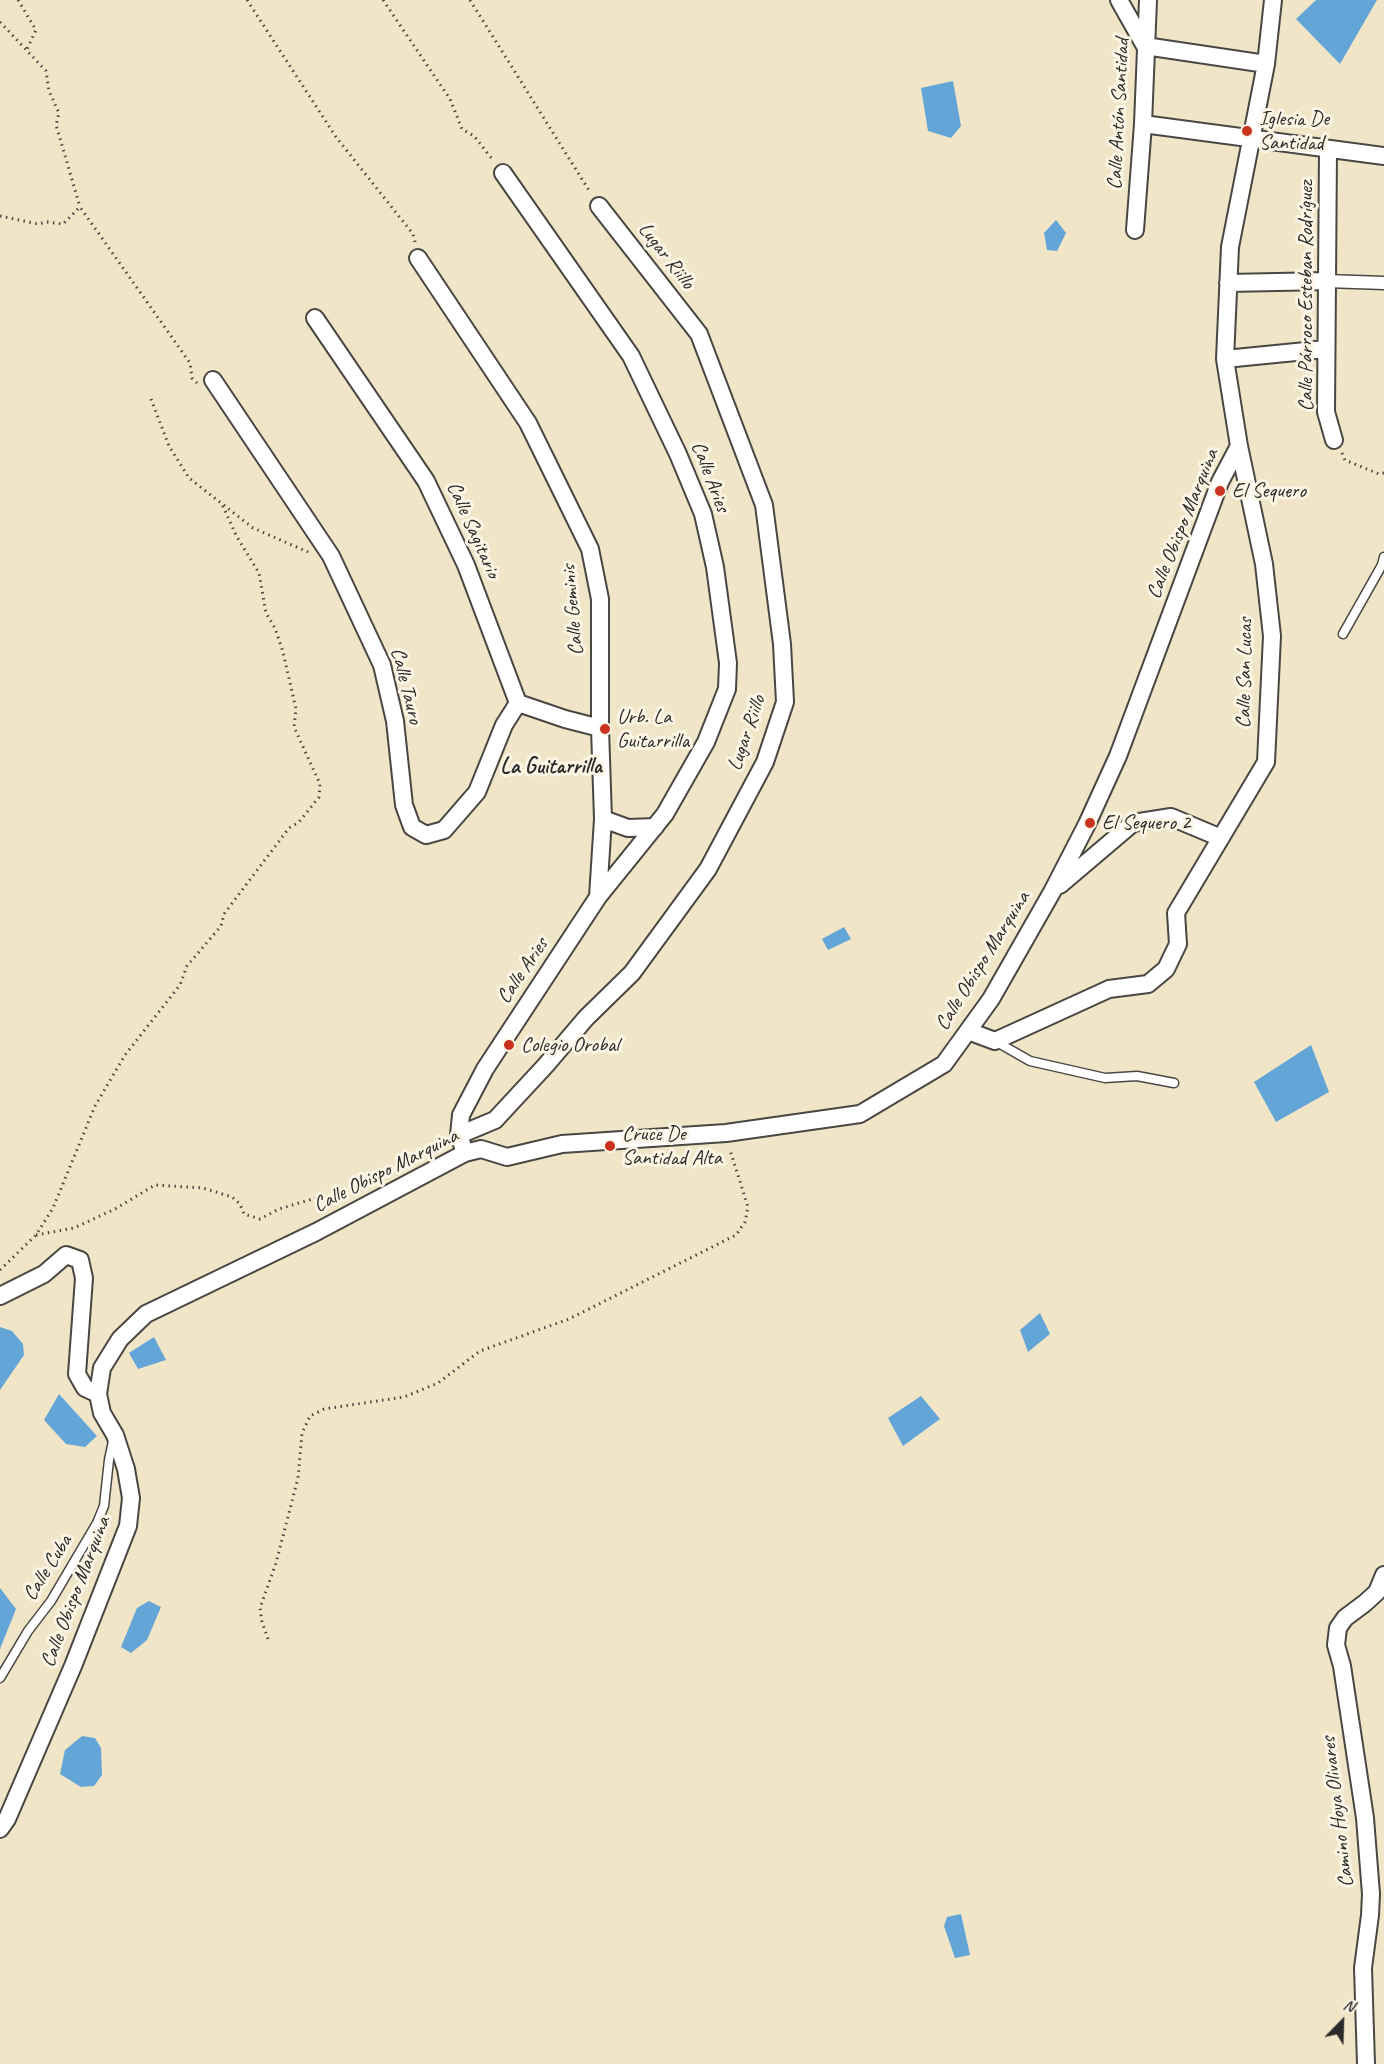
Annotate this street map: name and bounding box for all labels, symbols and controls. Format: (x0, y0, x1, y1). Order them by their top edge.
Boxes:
street label: Calle Antón Santidad (1102, 38, 1136, 190)
place label: Iglesia De Santidad (1259, 106, 1329, 156)
marker: Iglesia De Santidad (1240, 124, 1254, 138)
street label: Calle Párroco Esteban Rodríguez (1293, 181, 1319, 411)
street label: Lugar Riillo (632, 217, 700, 295)
street label: Calle Aries (685, 438, 735, 516)
street label: Calle Obispo Marquina (1141, 445, 1225, 603)
street label: Calle Sagitario (441, 478, 505, 582)
place label: El Sequero (1232, 478, 1306, 504)
marker: El Sequero (1213, 484, 1227, 498)
street label: Calle Geminis (556, 563, 590, 657)
street label: Calle San Lucas (1231, 617, 1259, 729)
street label: Calle Tauro (384, 645, 428, 727)
street label: Lugar Riillo (722, 692, 772, 774)
place label: Urb. La Guitarrilla (617, 704, 689, 754)
marker: Urb. La Guitarrilla (598, 722, 612, 736)
district label: La Guitarrilla (500, 754, 602, 780)
place label: El Sequero 2 (1102, 810, 1190, 836)
marker: El Sequero 2 (1083, 816, 1097, 830)
street label: Calle Obispo Marquina (930, 887, 1036, 1035)
street label: Calle Aries (492, 933, 554, 1009)
place label: Colegio Orobal (521, 1032, 619, 1058)
marker: Colegio Orobal (502, 1038, 516, 1052)
place label: Cruce De Santidad Alta (622, 1121, 722, 1171)
street label: Calle Obispo Marquina (309, 1124, 463, 1218)
marker: Cruce De Santidad Alta (603, 1139, 617, 1153)
street label: Calle Obispo Marquina (36, 1513, 116, 1671)
street label: Calle Cuba (18, 1530, 78, 1606)
street label: Camino Hoya Olivares (1316, 1735, 1360, 1889)
north arrow (1312, 1992, 1372, 2052)
text: N (1341, 1994, 1357, 2017)

